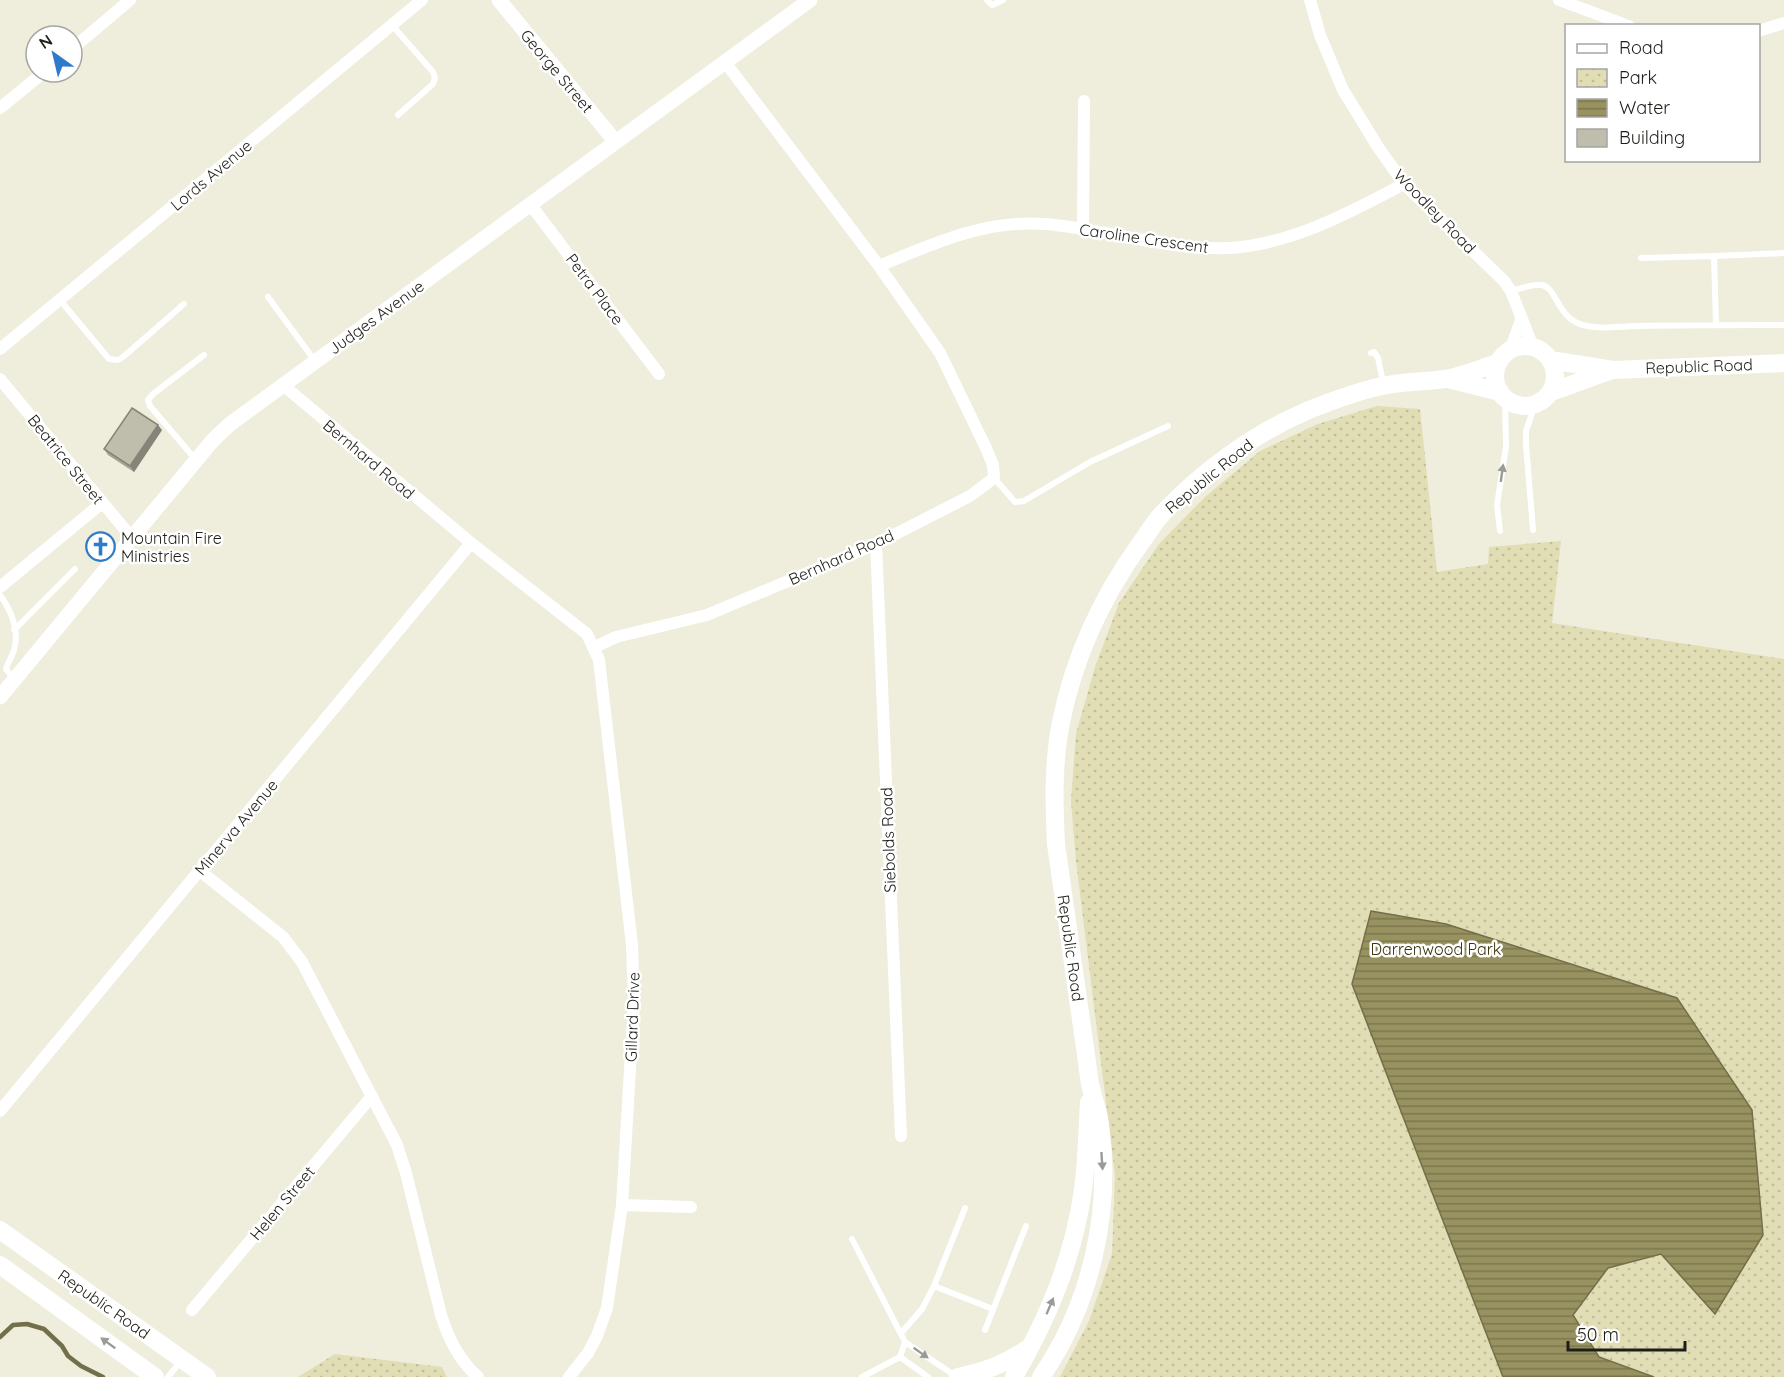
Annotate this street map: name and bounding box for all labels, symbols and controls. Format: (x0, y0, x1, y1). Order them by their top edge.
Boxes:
north arrow (24, 24, 84, 84)
legend (1565, 24, 1760, 162)
street label: George Street (516, 25, 598, 117)
text: N (35, 30, 56, 53)
text: Road (1619, 36, 1664, 59)
text: Park (1619, 66, 1657, 89)
text: Water (1619, 96, 1670, 119)
text: Building (1619, 126, 1685, 149)
street label: Lords Avenue (166, 135, 256, 215)
street label: Woodley Road (1390, 165, 1480, 257)
street label: Caroline Crescent (1078, 219, 1210, 257)
street label: Petra Place (562, 249, 628, 329)
street label: Judges Avenue (324, 276, 428, 358)
street label: Republic Road (1645, 354, 1753, 378)
street label: Beatrice Street (24, 410, 108, 508)
street label: Bernhard Road (319, 415, 419, 503)
street label: Republic Road (1161, 434, 1257, 518)
one-way arrow (1497, 463, 1506, 482)
street label: Bernhard Road (785, 525, 897, 589)
place label: Mountain Fire Ministries (121, 528, 222, 566)
church icon: Mountain Fire Ministries (84, 531, 116, 563)
street label: Minerva Avenue (190, 775, 282, 879)
street label: Siebolds Road (876, 787, 900, 893)
street label: Republic Road (1054, 893, 1088, 1003)
park label: Darrenwood Park (1371, 939, 1501, 959)
street label: Gillard Drive (620, 972, 644, 1062)
one-way arrow (1098, 1151, 1107, 1170)
street label: Helen Street (245, 1162, 319, 1244)
street label: Republic Road (54, 1265, 154, 1343)
one-way arrow (1046, 1297, 1055, 1315)
scale bar (1568, 1314, 1685, 1352)
text: 50 m (1577, 1323, 1619, 1346)
one-way arrow (100, 1337, 116, 1349)
one-way arrow (913, 1347, 929, 1359)

